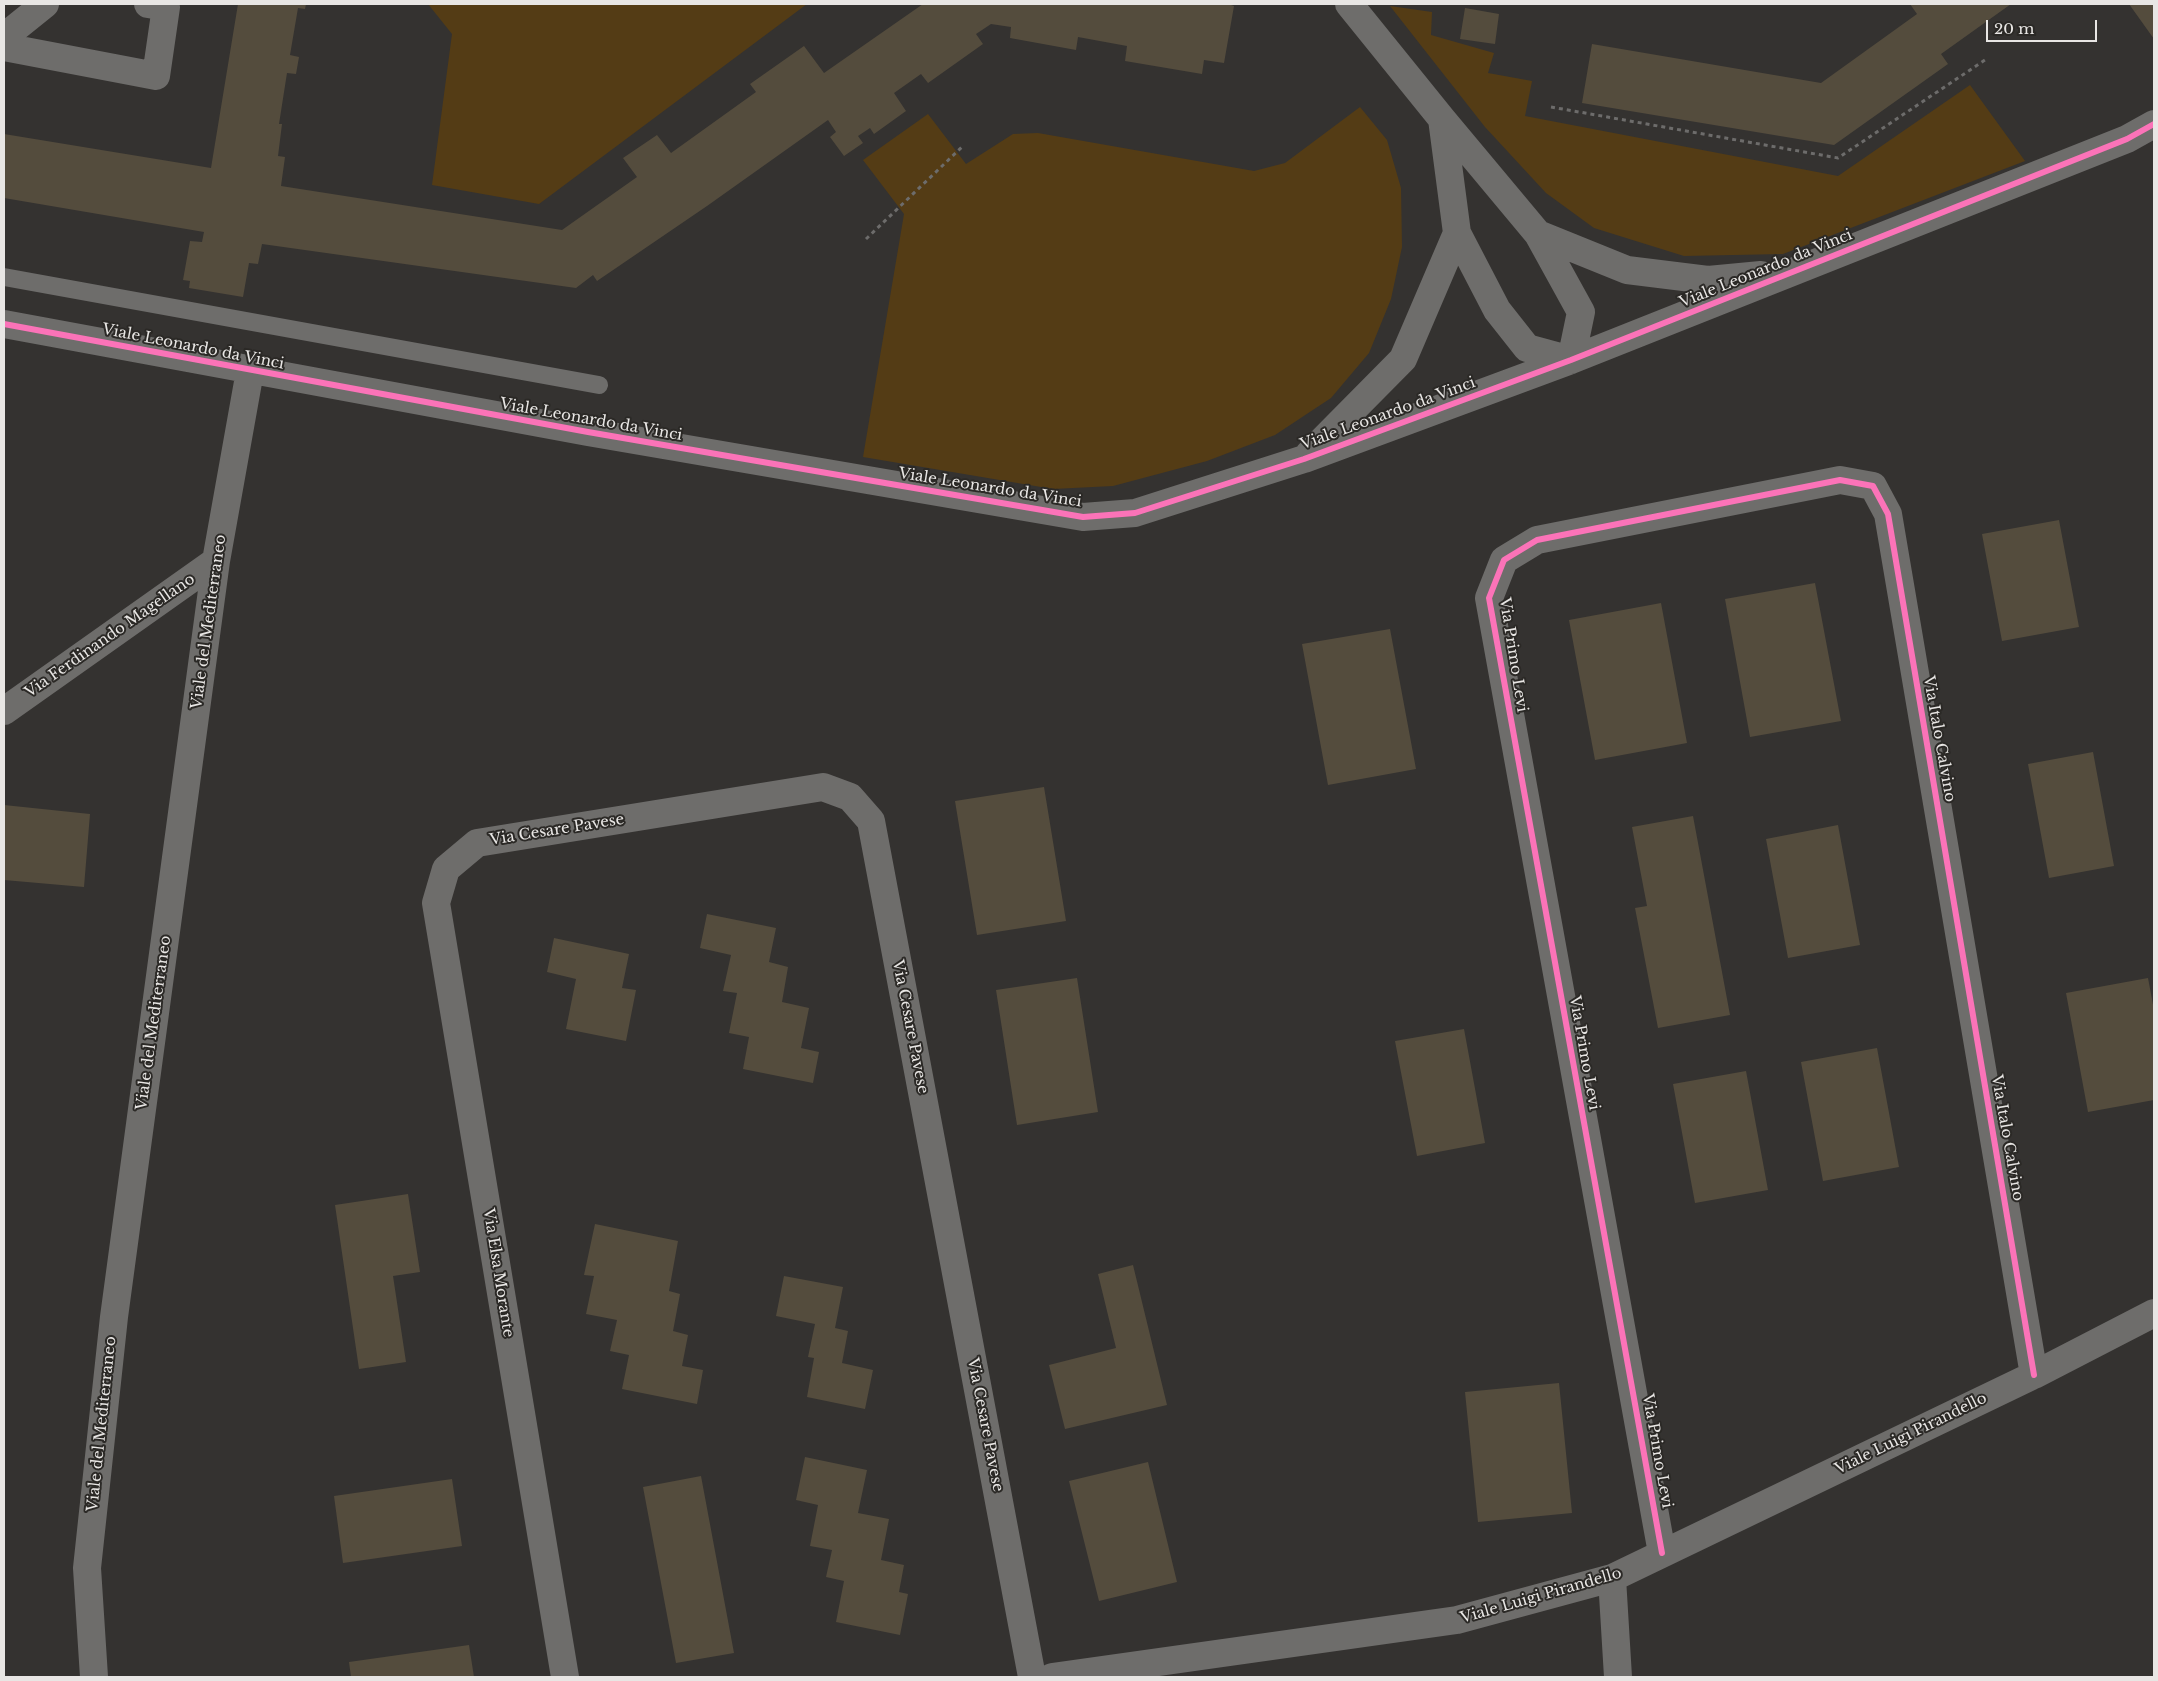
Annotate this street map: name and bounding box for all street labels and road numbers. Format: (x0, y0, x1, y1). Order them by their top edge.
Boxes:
street label: Viale Leonardo da Vinci (1677, 226, 1855, 312)
street label: Viale Leonardo da Vinci (100, 321, 286, 373)
street label: Viale Leonardo da Vinci (1298, 374, 1478, 454)
street label: Viale Leonardo da Vinci (498, 395, 684, 445)
street label: Viale Leonardo da Vinci (897, 465, 1083, 511)
street label: Viale del Mediterraneo (188, 534, 230, 710)
street label: Via Ferdinando Magellano (22, 570, 198, 702)
street label: Via Primo Levi (1495, 596, 1531, 714)
street label: Via Italo Calvino (1919, 674, 1959, 804)
street label: Via Cesare Pavese (488, 810, 626, 850)
street label: Viale del Mediterraneo (133, 935, 175, 1111)
street label: Via Cesare Pavese (888, 959, 932, 1095)
street label: Via Primo Levi (1565, 994, 1603, 1112)
street label: Via Italo Calvino (1987, 1073, 2027, 1203)
street label: Via Elsa Morante (479, 1207, 517, 1339)
street label: Viale del Mediterraneo (84, 1335, 120, 1513)
street label: Via Cesare Pavese (963, 1357, 1007, 1493)
street label: Viale Luigi Pirandello (1832, 1389, 1990, 1479)
street label: Via Primo Levi (1638, 1392, 1676, 1510)
street label: Viale Luigi Pirandello (1458, 1564, 1624, 1628)

